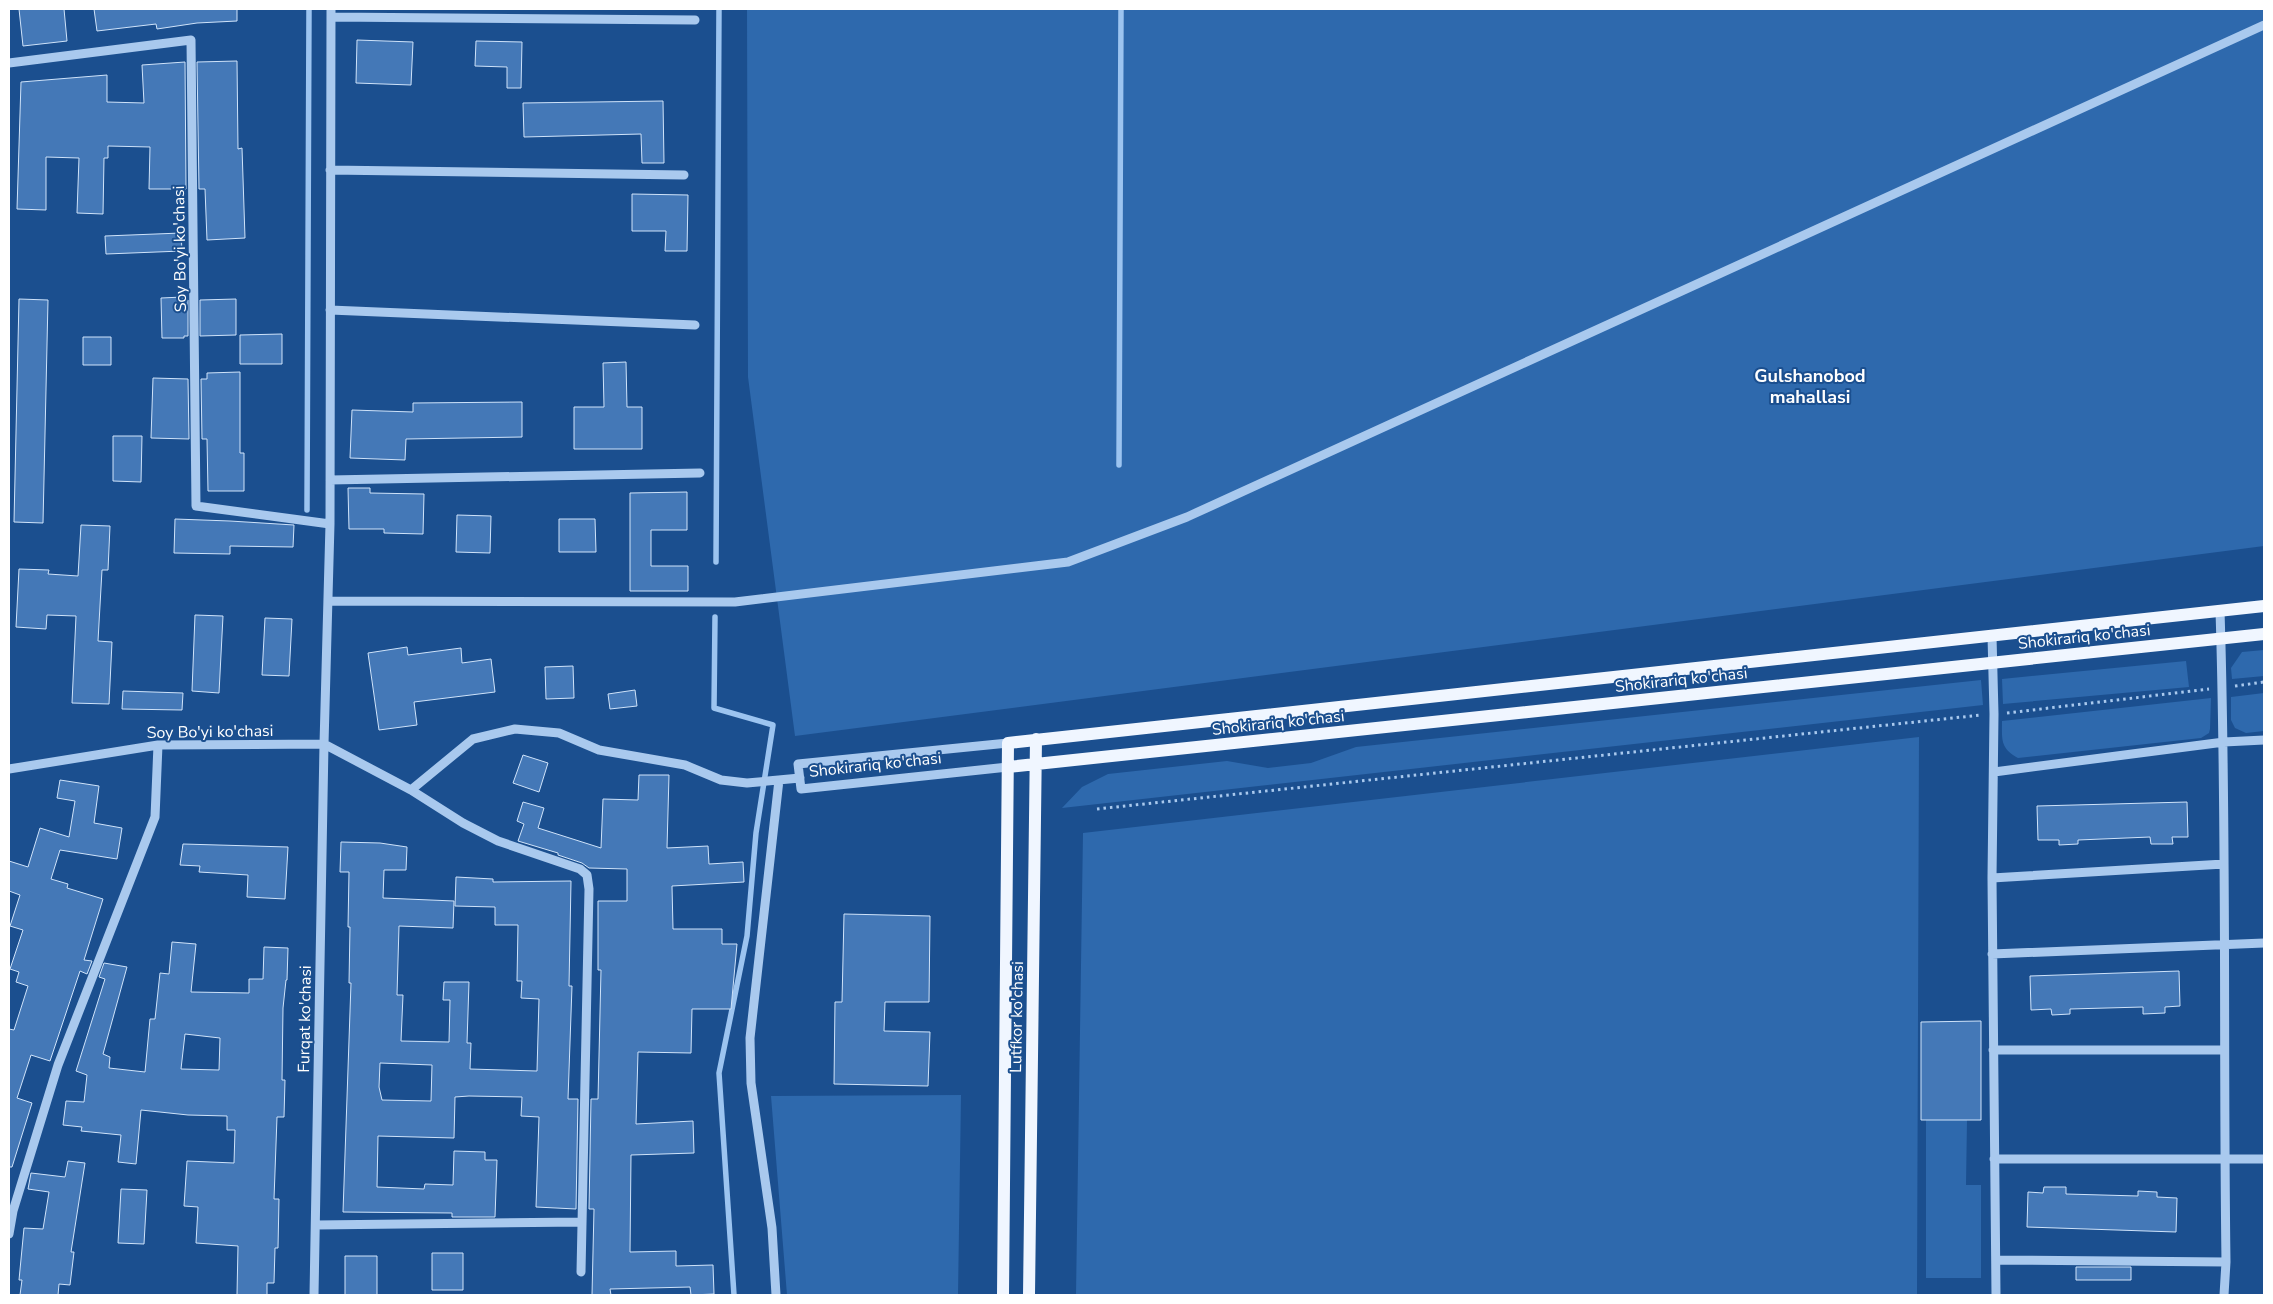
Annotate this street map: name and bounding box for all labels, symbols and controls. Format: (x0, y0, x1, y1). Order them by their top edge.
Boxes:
street label: Soy Bo'yi ko'chasi (168, 185, 192, 313)
district label: Gulshanobod mahallasi (1754, 364, 1866, 409)
street label: Shokirariq ko'chasi (2017, 619, 2151, 655)
street label: Shokirariq ko'chasi (1614, 662, 1748, 698)
street label: Shokirariq ko'chasi (1211, 705, 1345, 741)
street label: Soy Bo'yi ko'chasi (146, 720, 274, 744)
street label: Shokirariq ko'chasi (808, 747, 942, 783)
street label: Lutfkor ko'chasi (1005, 961, 1029, 1073)
street label: Furqat ko'chasi (293, 965, 317, 1073)

